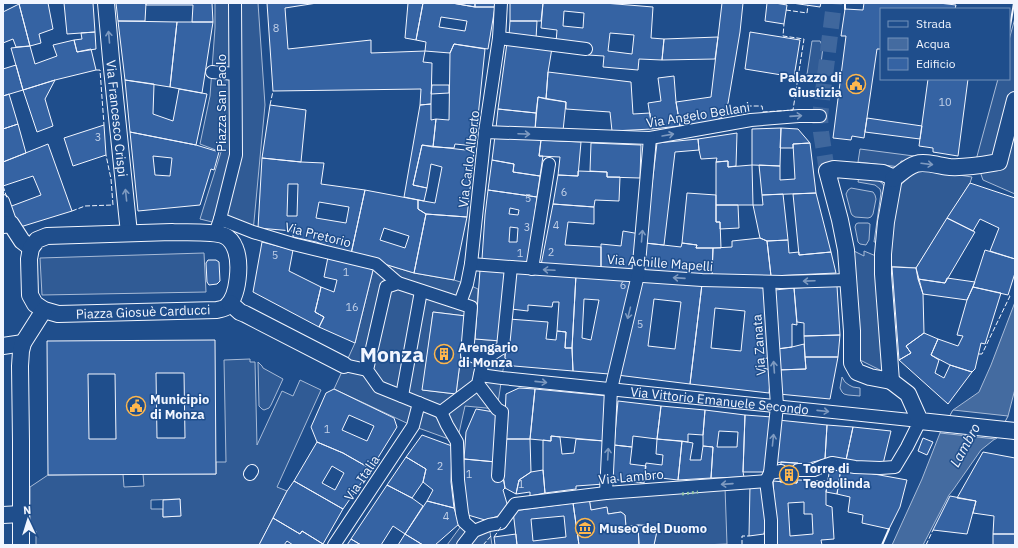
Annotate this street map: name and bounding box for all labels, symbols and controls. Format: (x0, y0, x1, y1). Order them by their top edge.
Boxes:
legend (880, 8, 1010, 80)
text: Strada (916, 16, 952, 31)
house number: 8 (273, 21, 279, 35)
one-way arrow (105, 31, 112, 44)
text: Acqua (916, 36, 950, 51)
street label: Piazza San Paolo (213, 54, 230, 152)
text: Edificio (916, 56, 956, 71)
street label: Via Francesco Crispi (103, 59, 132, 178)
place label: Palazzo di Giustizia (780, 69, 842, 101)
public building icon: Palazzo di Giustizia (845, 73, 867, 95)
house number: 10 (938, 95, 952, 109)
street label: Via Angelo Bellani (645, 98, 751, 132)
street label: Via Carlo Alberto (455, 109, 483, 209)
one-way arrow (789, 113, 802, 120)
house number: 3 (95, 130, 101, 144)
one-way arrow (517, 130, 530, 137)
one-way arrow (661, 131, 674, 139)
one-way arrow (920, 160, 933, 168)
house number: 6 (561, 185, 567, 199)
one-way arrow (122, 188, 129, 201)
house number: 5 (525, 191, 531, 205)
house number: 4 (553, 218, 560, 232)
street label: Via Pretorio (283, 219, 353, 251)
house number: 3 (524, 220, 530, 234)
one-way arrow (638, 230, 645, 243)
house number: 2 (548, 245, 554, 259)
house number: 1 (517, 246, 524, 260)
house number: 5 (272, 248, 278, 262)
street label: Via Achille Mapelli (606, 251, 714, 275)
house number: 1 (343, 265, 350, 279)
one-way arrow (543, 266, 556, 273)
one-way arrow (673, 275, 686, 282)
one-way arrow (803, 277, 816, 285)
house number: 6 (620, 278, 626, 292)
house number: 16 (345, 300, 359, 314)
street label: Piazza Giosuè Carducci (75, 301, 211, 323)
one-way arrow (625, 306, 633, 319)
street label: Via Zanata (748, 314, 770, 376)
house number: 5 (637, 317, 643, 331)
place label: Arengario di Monza (458, 339, 518, 371)
district label: Monza (360, 340, 424, 368)
building icon: Arengario di Monza (433, 343, 455, 365)
one-way arrow (771, 361, 778, 374)
one-way arrow (534, 378, 547, 386)
street label: Via Vittorio Emanuele Secondo (630, 383, 810, 418)
place label: Municipio di Monza (150, 391, 209, 423)
public building icon: Municipio di Monza (125, 395, 147, 417)
one-way arrow (816, 407, 829, 415)
water label: Lambro (946, 420, 984, 470)
house number: 1 (324, 422, 331, 436)
one-way arrow (770, 434, 777, 447)
one-way arrow (605, 448, 612, 461)
street label: Via Italia (341, 452, 384, 504)
house number: 2 (437, 459, 443, 473)
place label: Torre di Teodolinda (803, 460, 870, 492)
building icon: Torre di Teodolinda (778, 464, 800, 486)
street label: Via Lambro (598, 466, 664, 488)
house number: 1 (466, 467, 473, 481)
house number: 1 (518, 477, 525, 491)
one-way arrow (721, 481, 734, 488)
north arrow (8, 500, 48, 540)
text: N (23, 503, 32, 517)
house number: 4 (443, 509, 450, 523)
museum icon: Museo del Duomo (574, 517, 596, 539)
place label: Museo del Duomo (599, 520, 707, 537)

